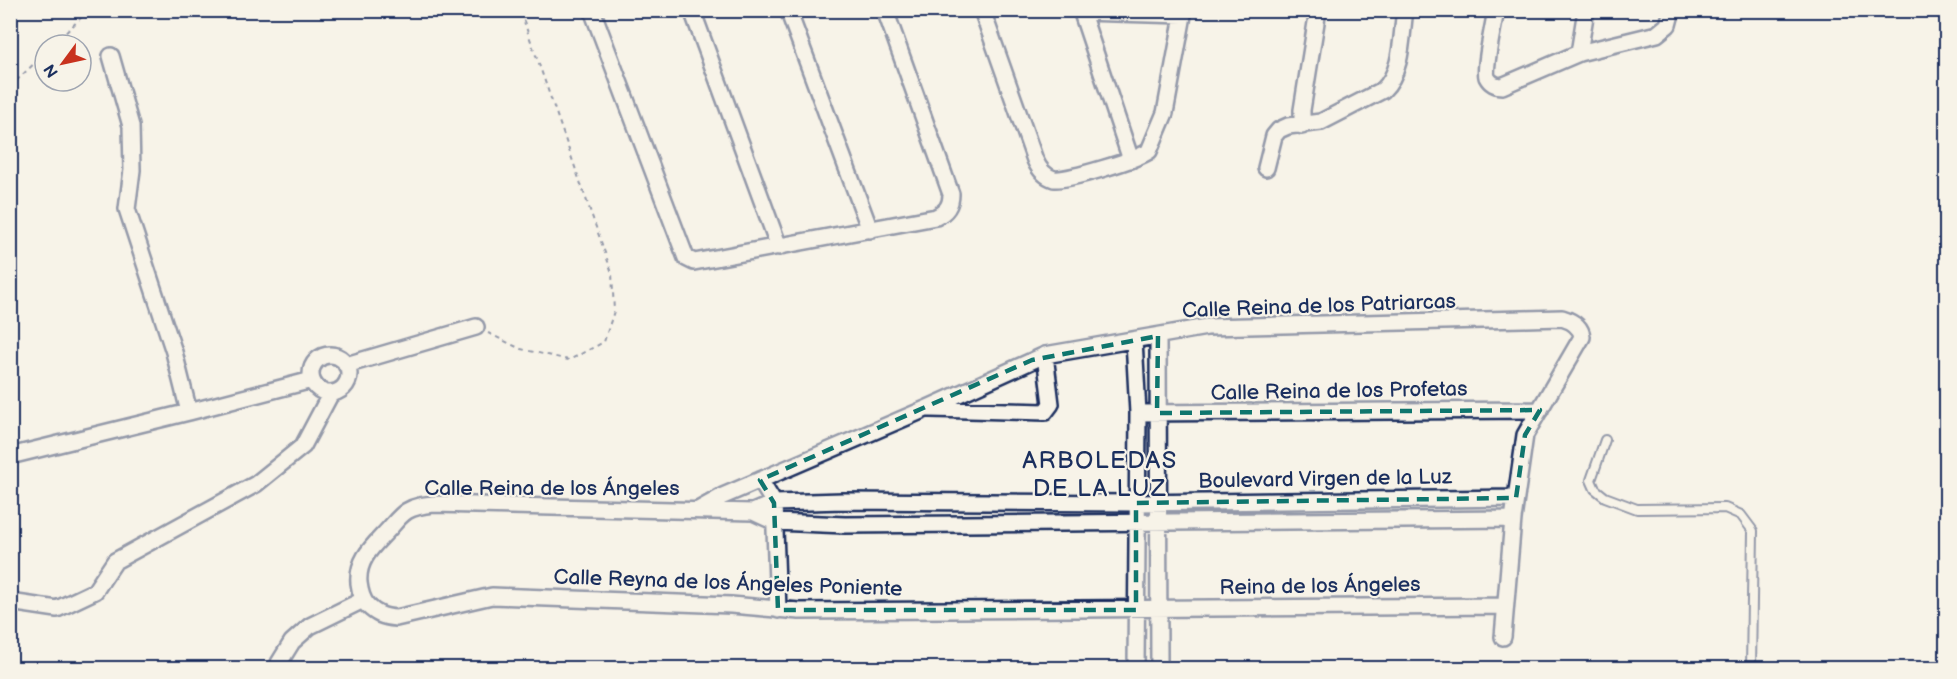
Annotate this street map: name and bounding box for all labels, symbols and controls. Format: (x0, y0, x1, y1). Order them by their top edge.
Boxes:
north arrow (33, 33, 93, 93)
text: N (40, 60, 63, 81)
street label: Calle Reina de los Patriarcas (1182, 289, 1456, 323)
street label: Calle Reina de los Profetas (1210, 376, 1468, 406)
district label: ARBOLEDAS DE LA LUZ (1022, 446, 1178, 503)
street label: Boulevard Virgen de la Luz (1198, 464, 1453, 494)
street label: Calle Reina de los Ángeles (424, 476, 680, 501)
street label: Calle Reyna de los Ángeles Poniente (553, 564, 903, 602)
street label: Reina de los Ángeles (1219, 572, 1421, 600)

